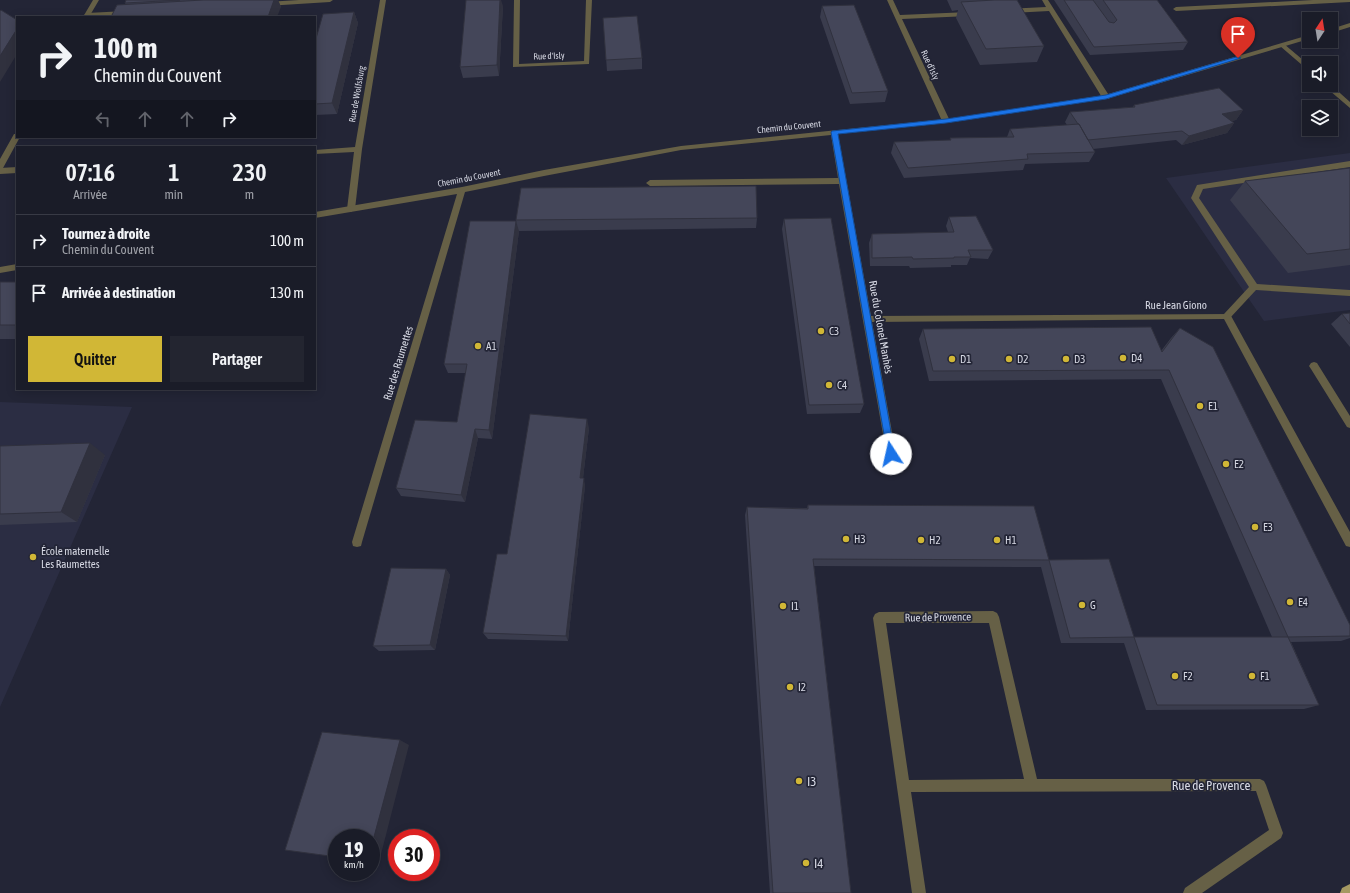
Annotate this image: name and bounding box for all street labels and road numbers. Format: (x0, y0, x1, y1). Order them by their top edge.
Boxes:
street label: Rue d'Isly (919, 49, 941, 82)
street label: Rue d'Isly (533, 50, 565, 62)
street label: Rue de Wolfsburg (347, 65, 367, 123)
street label: Chemin du Couvent (757, 119, 822, 135)
street label: Chemin du Couvent (437, 167, 502, 189)
street label: Rue du Colonel Manhès (867, 280, 895, 375)
street label: Rue Jean Giono (1145, 299, 1207, 311)
street label: Rue des Raumettes (381, 324, 415, 402)
street label: Rue de Provence (905, 610, 971, 624)
street label: Rue de Provence (1172, 778, 1250, 793)

